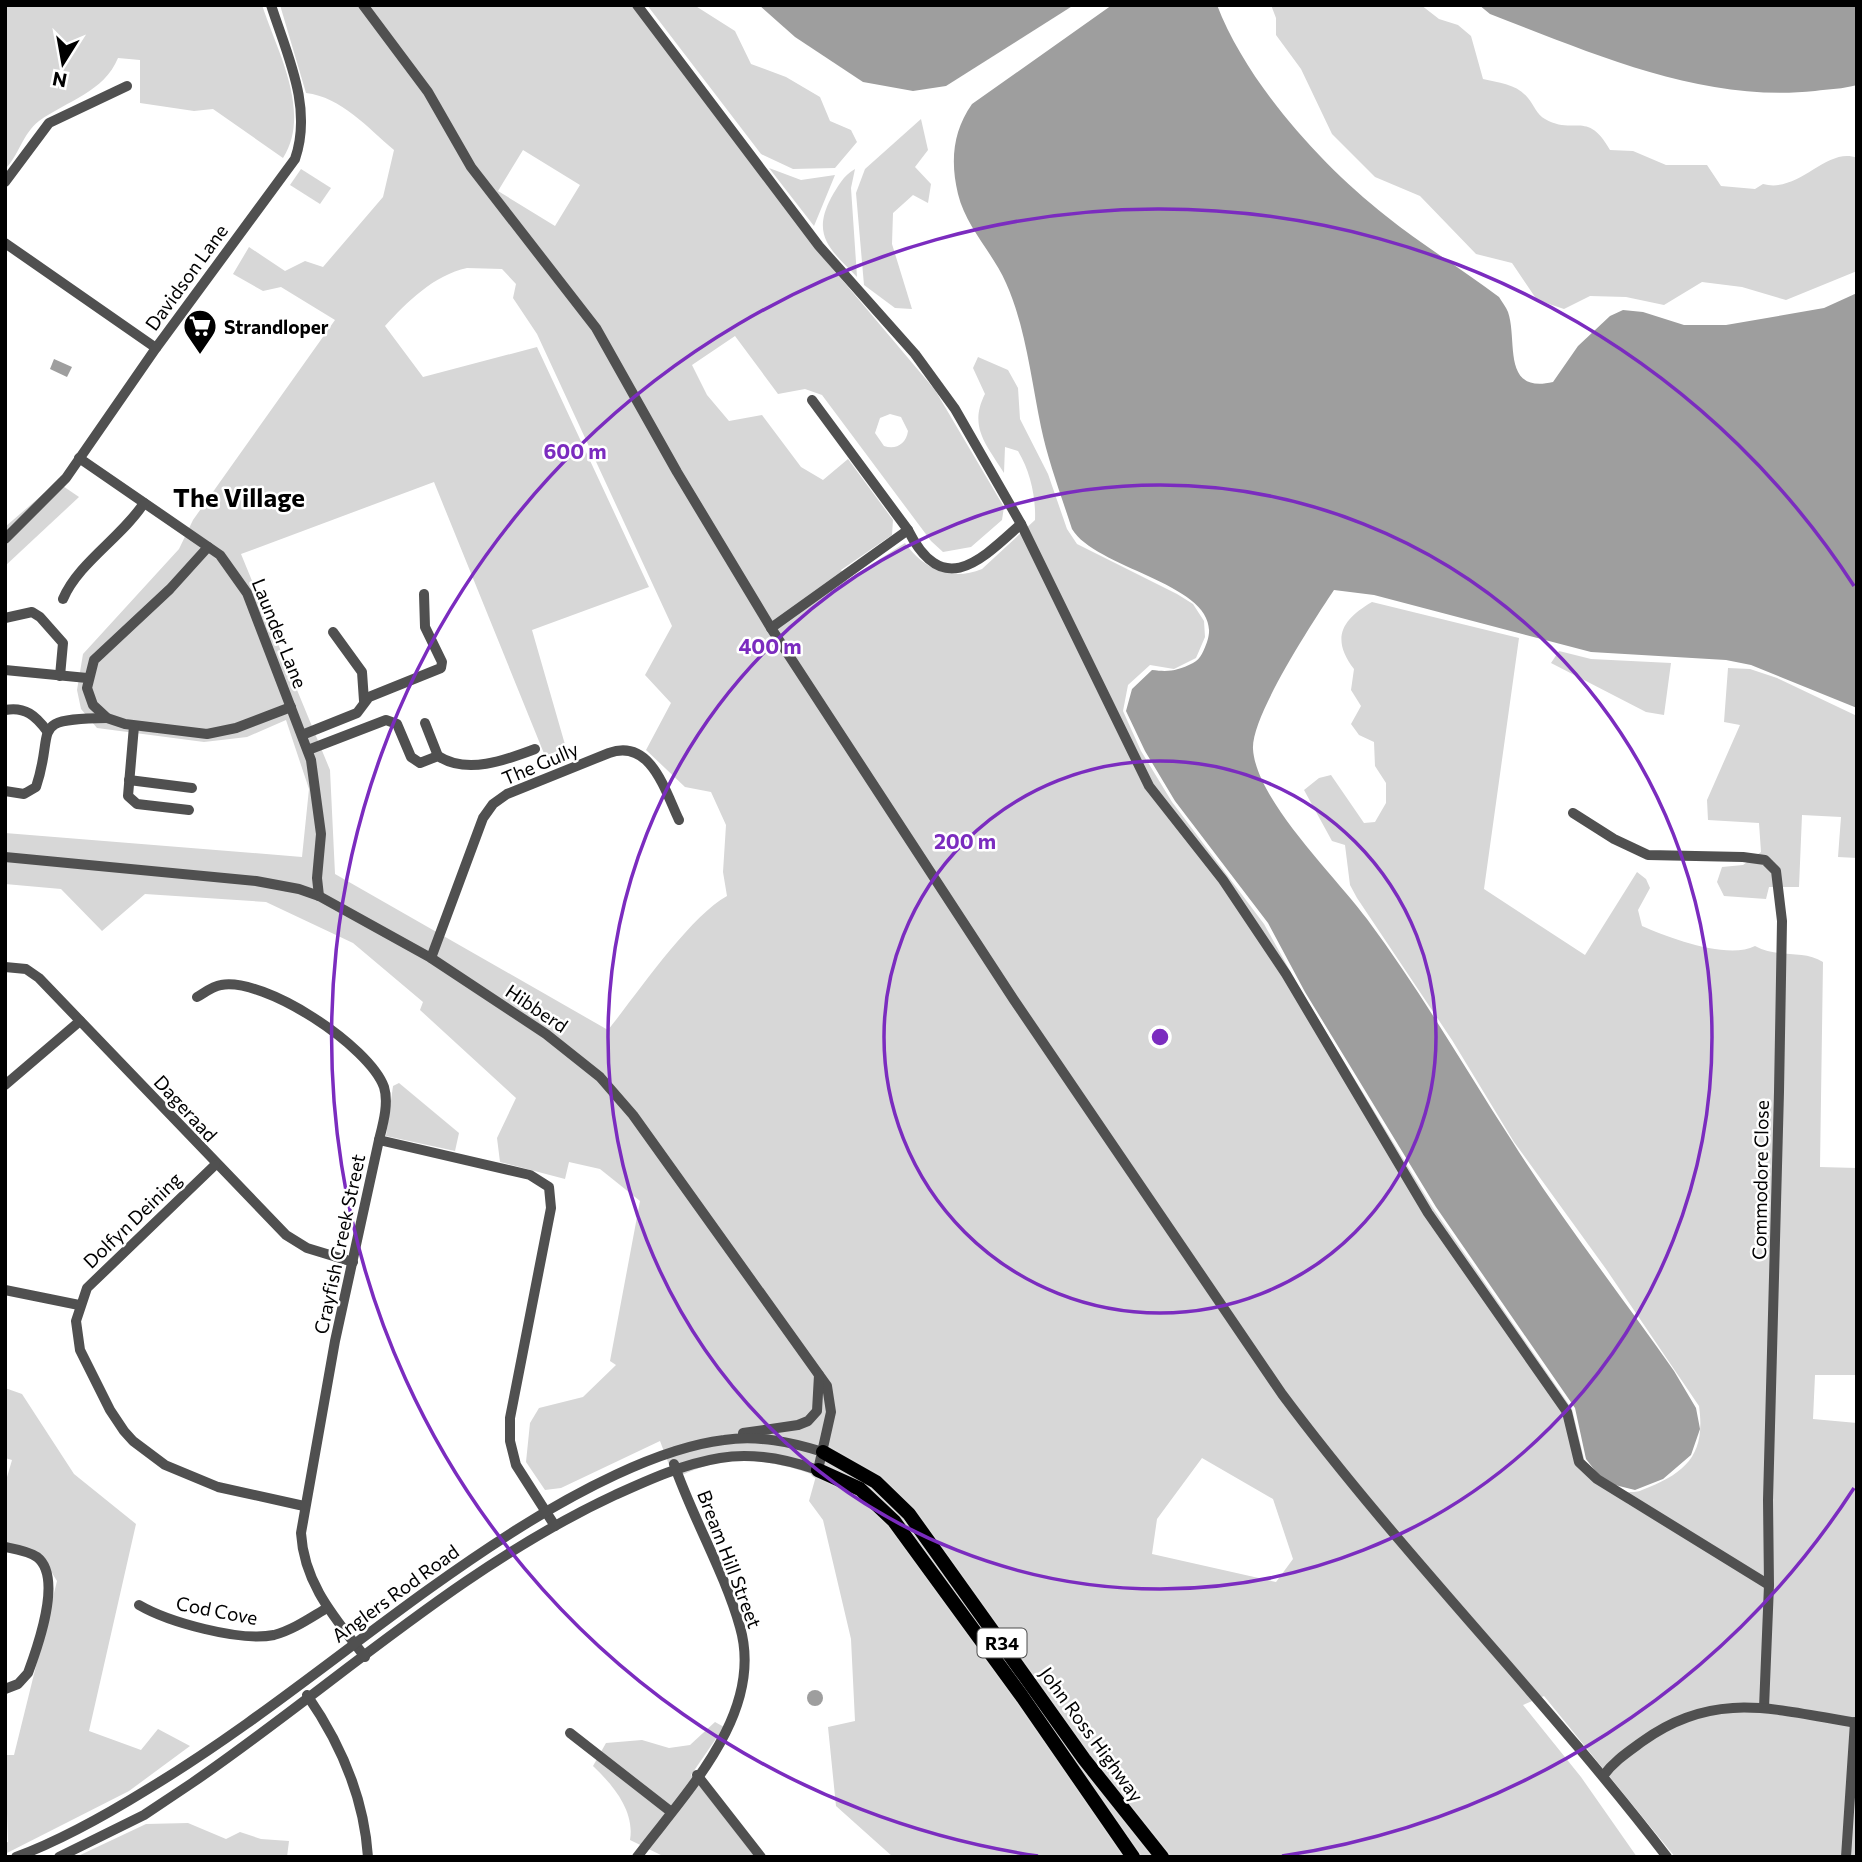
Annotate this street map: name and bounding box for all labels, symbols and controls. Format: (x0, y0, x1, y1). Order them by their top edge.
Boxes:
north arrow (28, 28, 98, 98)
text: N (50, 68, 69, 93)
street label: Davidson Lane (140, 219, 232, 335)
supermarket icon: Strandloper (181, 307, 219, 356)
place label: Strandloper (224, 315, 329, 338)
text: 600 m (543, 438, 607, 463)
district label: The Village (173, 481, 305, 512)
street label: Launder Lane (248, 575, 312, 691)
text: 400 m (738, 633, 802, 658)
street label: The Gully (498, 737, 582, 789)
text: 200 m (934, 828, 996, 853)
street label: Hibberd (502, 979, 572, 1037)
centre of rings (1148, 1025, 1172, 1049)
street label: Dageraad (150, 1070, 222, 1146)
street label: Commodore Close (1747, 1100, 1773, 1260)
street label: Crayfish Creek Street (309, 1152, 369, 1336)
street label: Dolfyn Deining (78, 1167, 186, 1273)
street label: Bream Hill Street (693, 1487, 767, 1631)
street label: Anglers Rod Road (327, 1539, 463, 1647)
street label: Cod Cove (174, 1591, 260, 1629)
road number: R34 (978, 1628, 1026, 1658)
street label: John Ross Highway (1035, 1662, 1149, 1806)

